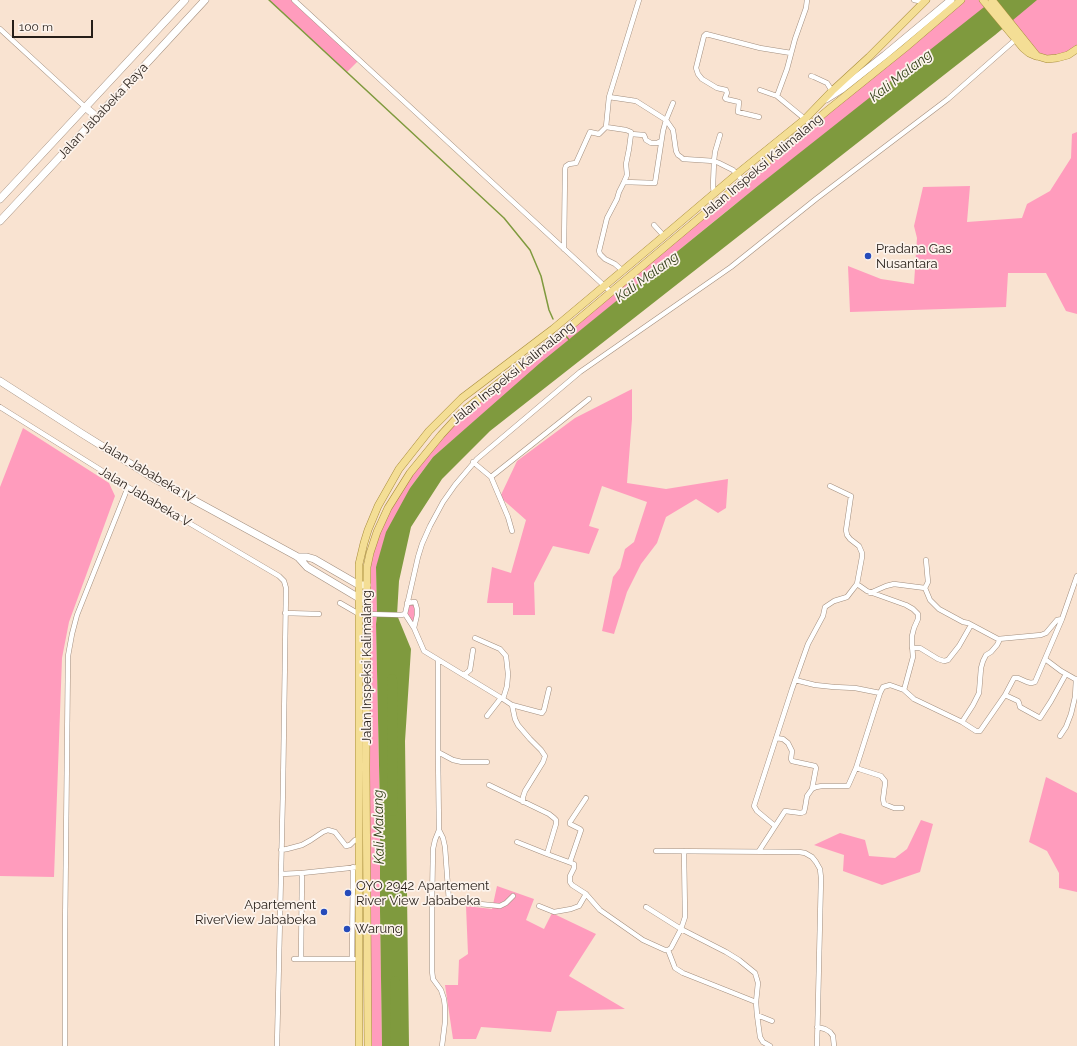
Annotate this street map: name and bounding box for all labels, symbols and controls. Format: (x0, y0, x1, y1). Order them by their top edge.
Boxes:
scale bar (14, 12, 95, 38)
text: 100 m (19, 20, 53, 34)
water label: Kali Malang (866, 46, 936, 106)
street label: Jalan Jababeka Raya (55, 60, 151, 162)
street label: Jalan Inspeksi Kalimalang (698, 111, 826, 221)
place label: Pradana Gas Nusantara (876, 241, 952, 272)
water label: Kali Malang (612, 248, 682, 306)
marker: Pradana Gas Nusantara (863, 251, 873, 261)
street label: Jalan Inspeksi Kalimalang (448, 319, 578, 427)
street label: Jalan Jababeka IV (97, 437, 197, 507)
street label: Jalan Jababeka V (96, 463, 194, 531)
street label: Jalan Inspeksi Kalimalang (359, 590, 375, 744)
water label: Kali Malang (370, 789, 388, 865)
place label: OYO 2942 Apartement River View Jababeka (356, 878, 489, 909)
marker: OYO 2942 Apartement River View Jababeka (343, 888, 353, 898)
place label: Apartement RiverView Jababeka (195, 897, 316, 928)
marker: Apartement RiverView Jababeka (319, 907, 329, 917)
place label: Warung (355, 921, 403, 937)
marker: Warung (342, 924, 352, 934)

